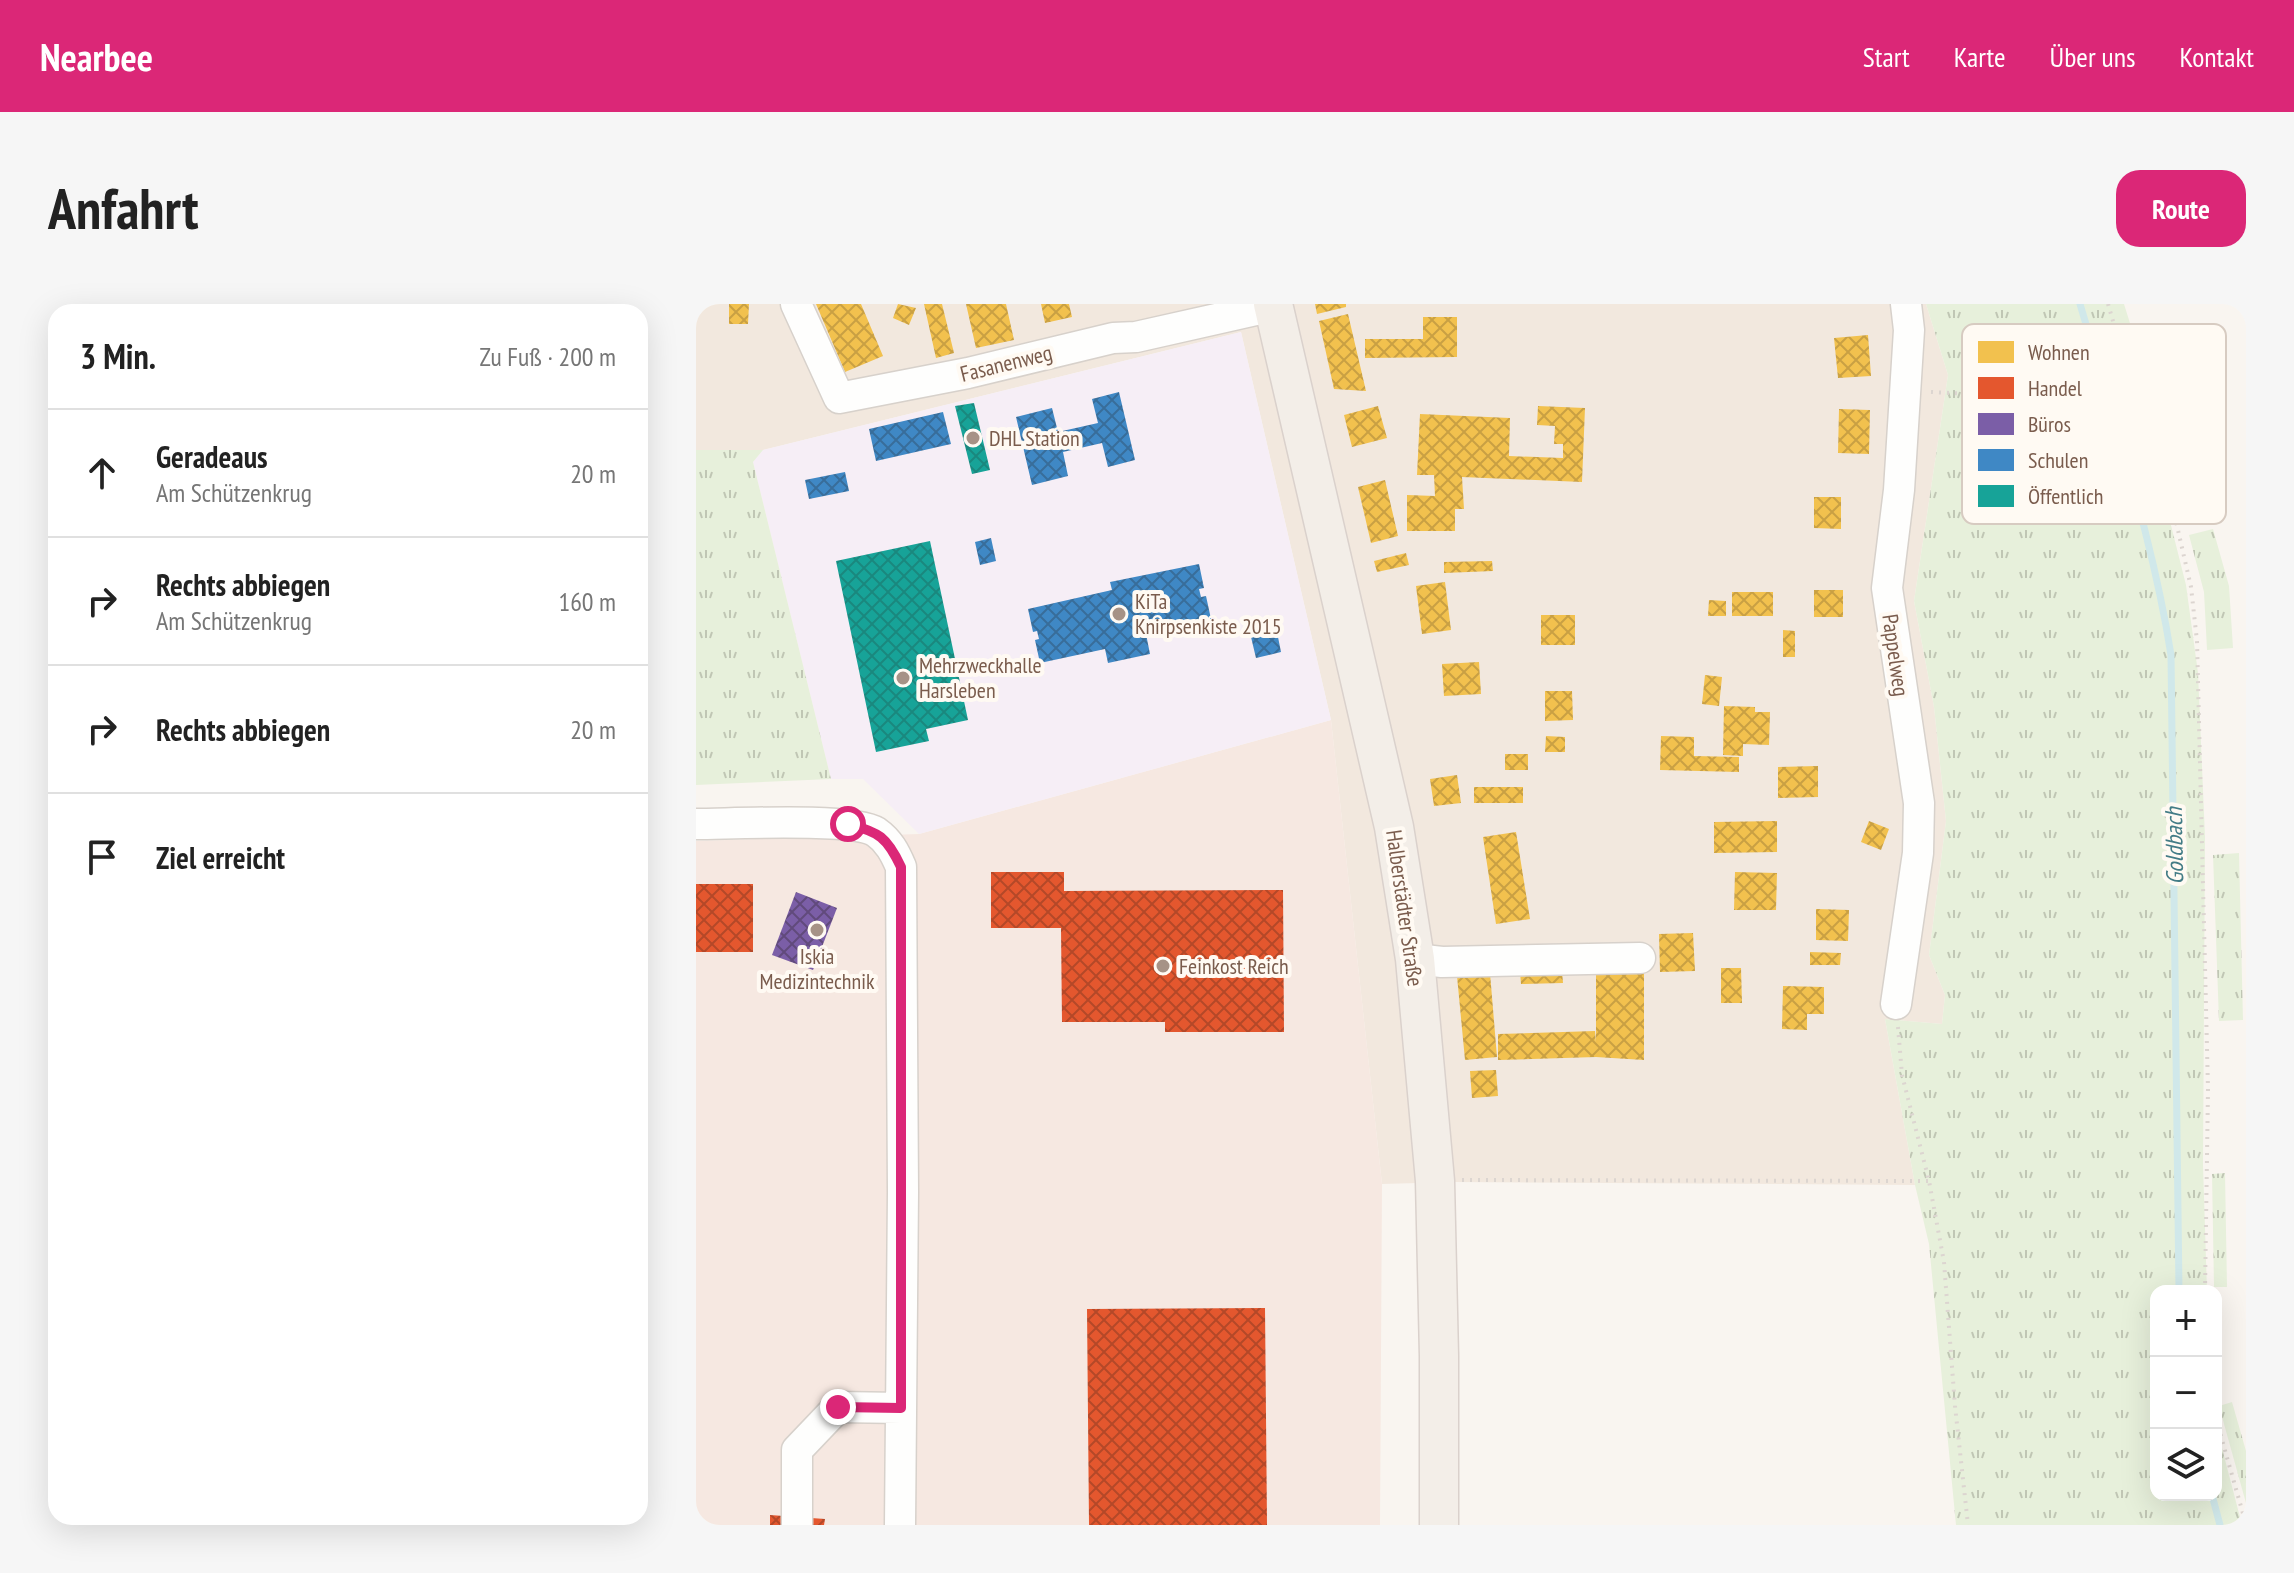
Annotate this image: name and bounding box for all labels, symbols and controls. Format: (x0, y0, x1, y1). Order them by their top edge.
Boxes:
text: Nearbee (40, 32, 153, 81)
text: Start (1863, 38, 1910, 75)
text: Karte (1954, 38, 2006, 75)
text: Über uns (2050, 38, 2135, 75)
text: Kontakt (2179, 38, 2254, 75)
button: Route (2116, 170, 2246, 247)
text: Anfahrt (48, 172, 199, 244)
legend (1962, 324, 2226, 524)
text: 3 Min. (80, 334, 156, 378)
street label: Fasanenweg (957, 338, 1055, 388)
text: Wohnen (2028, 338, 2090, 366)
text: Zu Fuß · 200 m (479, 340, 616, 373)
text: Handel (2028, 374, 2083, 402)
text: Büros (2028, 410, 2071, 438)
place label: DHL Station (989, 424, 1080, 452)
marker: DHL Station (964, 429, 982, 447)
text: Geradeaus (156, 437, 268, 476)
text: Schulen (2028, 446, 2088, 474)
icon: ahead (80, 451, 124, 495)
text: 20 m (570, 457, 616, 490)
text: Am Schützenkrug (156, 476, 312, 509)
text: Öffentlich (2028, 482, 2103, 510)
text: Rechts abbiegen (156, 565, 330, 604)
icon: right (80, 579, 124, 623)
text: 160 m (558, 585, 616, 618)
place label: KiTa Knirpsenkiste 2015 (1135, 587, 1282, 640)
text: Am Schützenkrug (156, 604, 312, 637)
marker: KiTa Knirpsenkiste 2015 (1110, 605, 1128, 623)
street label: Pappelweg (1876, 612, 1916, 698)
place label: Mehrzweckhalle Harsleben (919, 651, 1042, 704)
marker: Mehrzweckhalle Harsleben (894, 669, 912, 687)
icon: right (80, 707, 124, 751)
text: Rechts abbiegen (156, 710, 330, 749)
text: 20 m (570, 713, 616, 746)
route start (830, 806, 866, 842)
water label: Goldbach (2158, 806, 2190, 885)
street label: Halberstädter Straße (1380, 828, 1430, 988)
icon: arrive (80, 835, 124, 879)
text: Ziel erreicht (156, 838, 285, 877)
marker: Iskia Medizintechnik (808, 921, 826, 939)
place label: Iskia Medizintechnik (759, 942, 875, 995)
place label: Feinkost Reich (1179, 952, 1289, 980)
marker: Feinkost Reich (1154, 957, 1172, 975)
map controls (2150, 1285, 2222, 1501)
button: + (2150, 1285, 2222, 1357)
button: − (2150, 1357, 2222, 1429)
route end (820, 1389, 856, 1425)
button: layers (2150, 1429, 2222, 1501)

